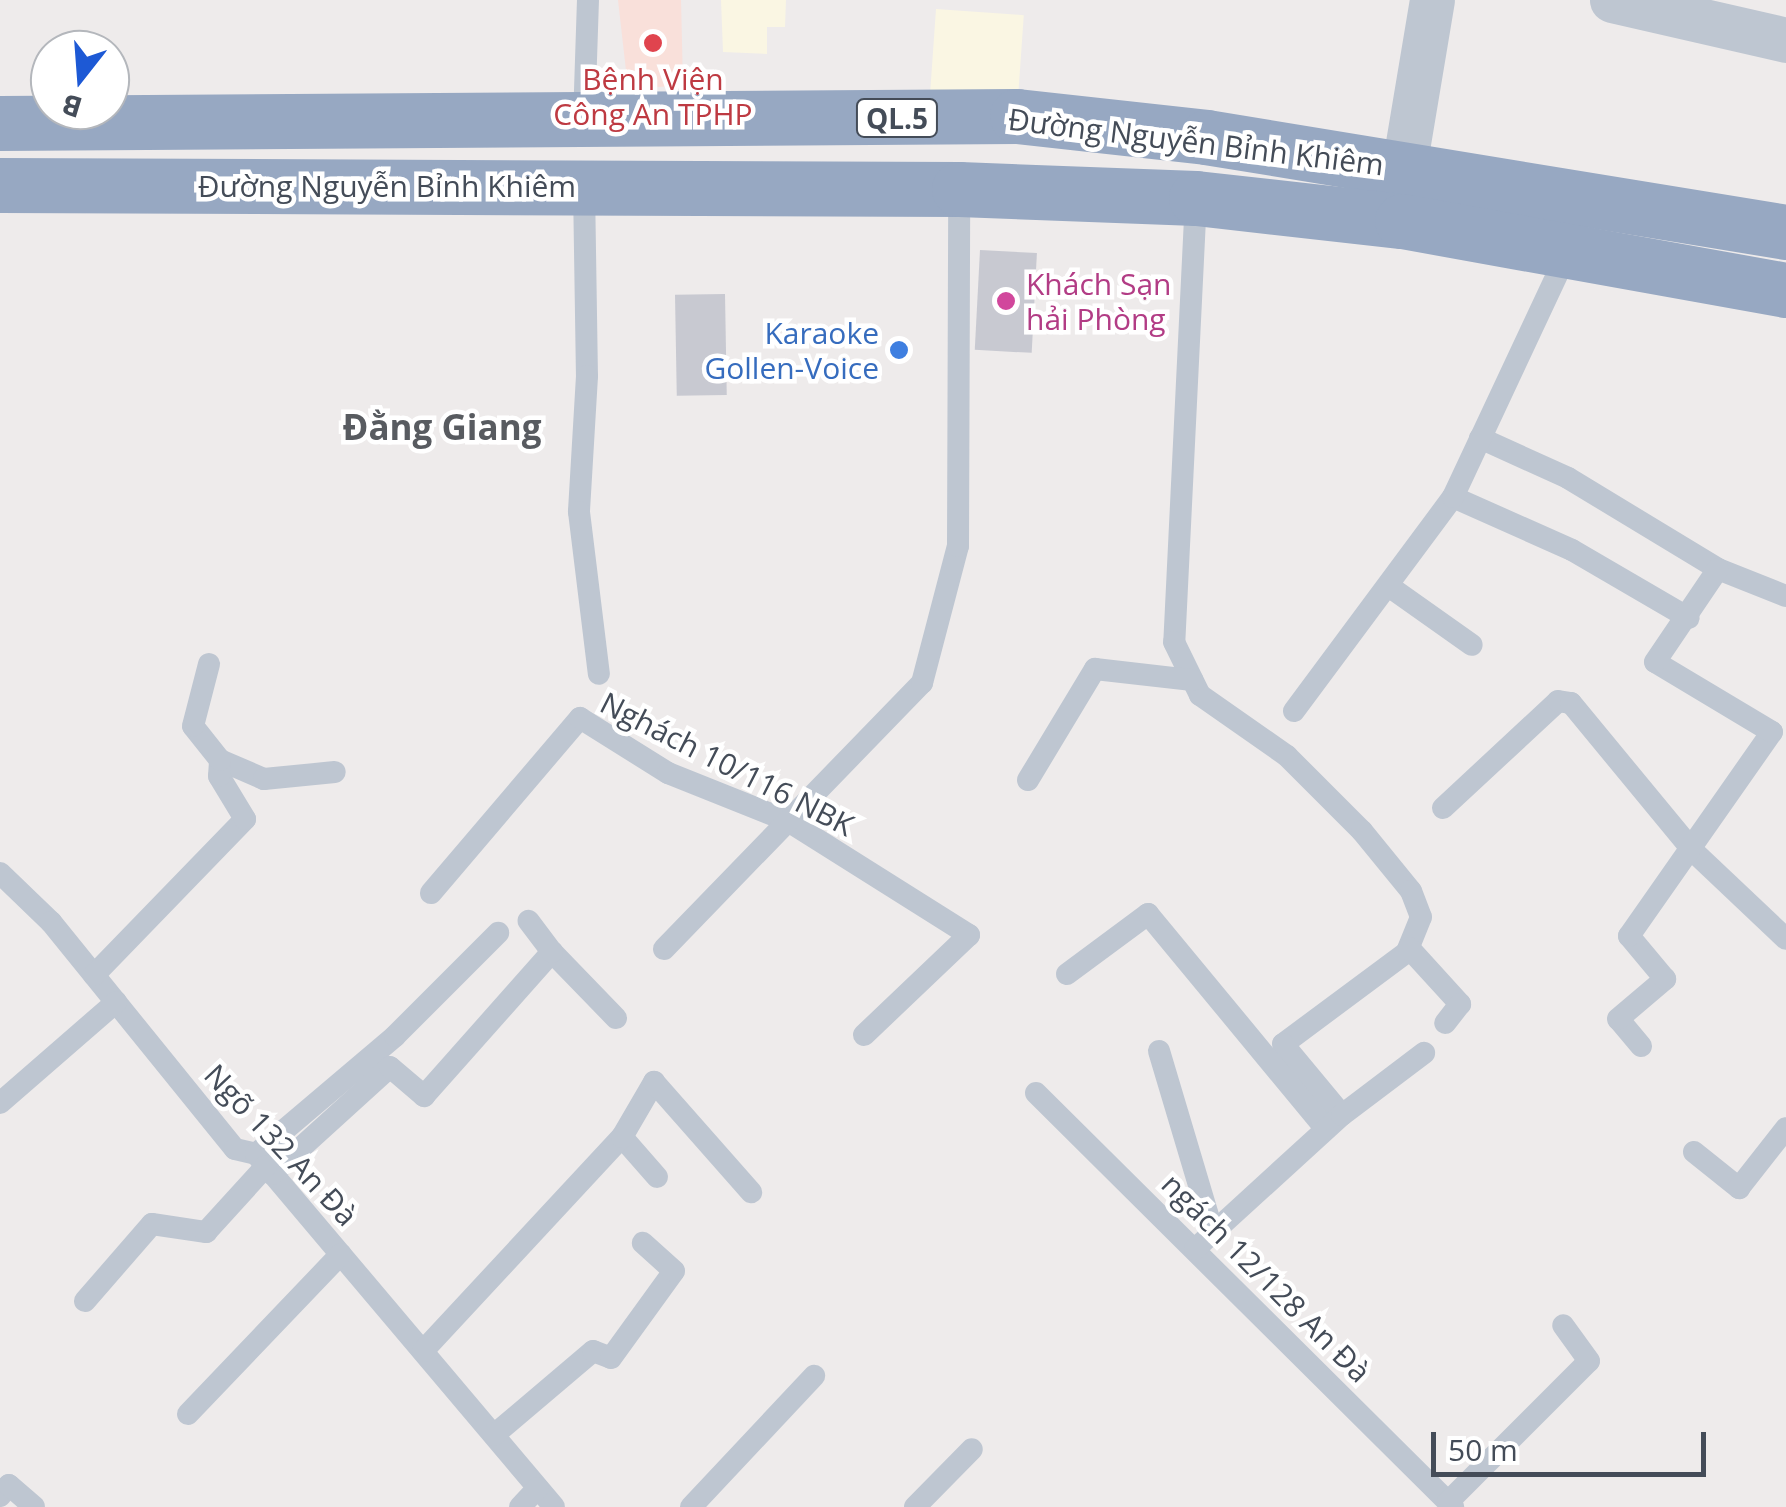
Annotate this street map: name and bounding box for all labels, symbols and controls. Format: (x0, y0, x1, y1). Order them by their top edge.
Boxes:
north arrow (30, 30, 130, 130)
marker: Bệnh Viện Công An TPHP (640, 30, 666, 56)
place label: Bệnh Viện Công An TPHP (553, 61, 753, 132)
text: B (57, 86, 86, 128)
road number: QL.5 (854, 95, 940, 141)
street label: Đường Nguyễn Bỉnh Khiêm (1006, 101, 1386, 183)
street label: Đường Nguyễn Bỉnh Khiêm (198, 168, 576, 204)
place label: Khách Sạn hải Phòng (1026, 266, 1172, 336)
marker: Khách Sạn hải Phòng (995, 290, 1017, 312)
place label: Karaoke Gollen-Voice (704, 315, 879, 386)
marker: Karaoke Gollen-Voice (888, 339, 910, 361)
district label: Đằng Giang (343, 406, 541, 448)
street label: Nghách 10/116 NBK (594, 685, 860, 843)
street label: Ngõ 132 An Đà (197, 1057, 365, 1233)
street label: ngách 12/128 An Đà (1154, 1166, 1378, 1390)
scale bar (1436, 1412, 1711, 1474)
text: 50 m (1448, 1429, 1518, 1470)

